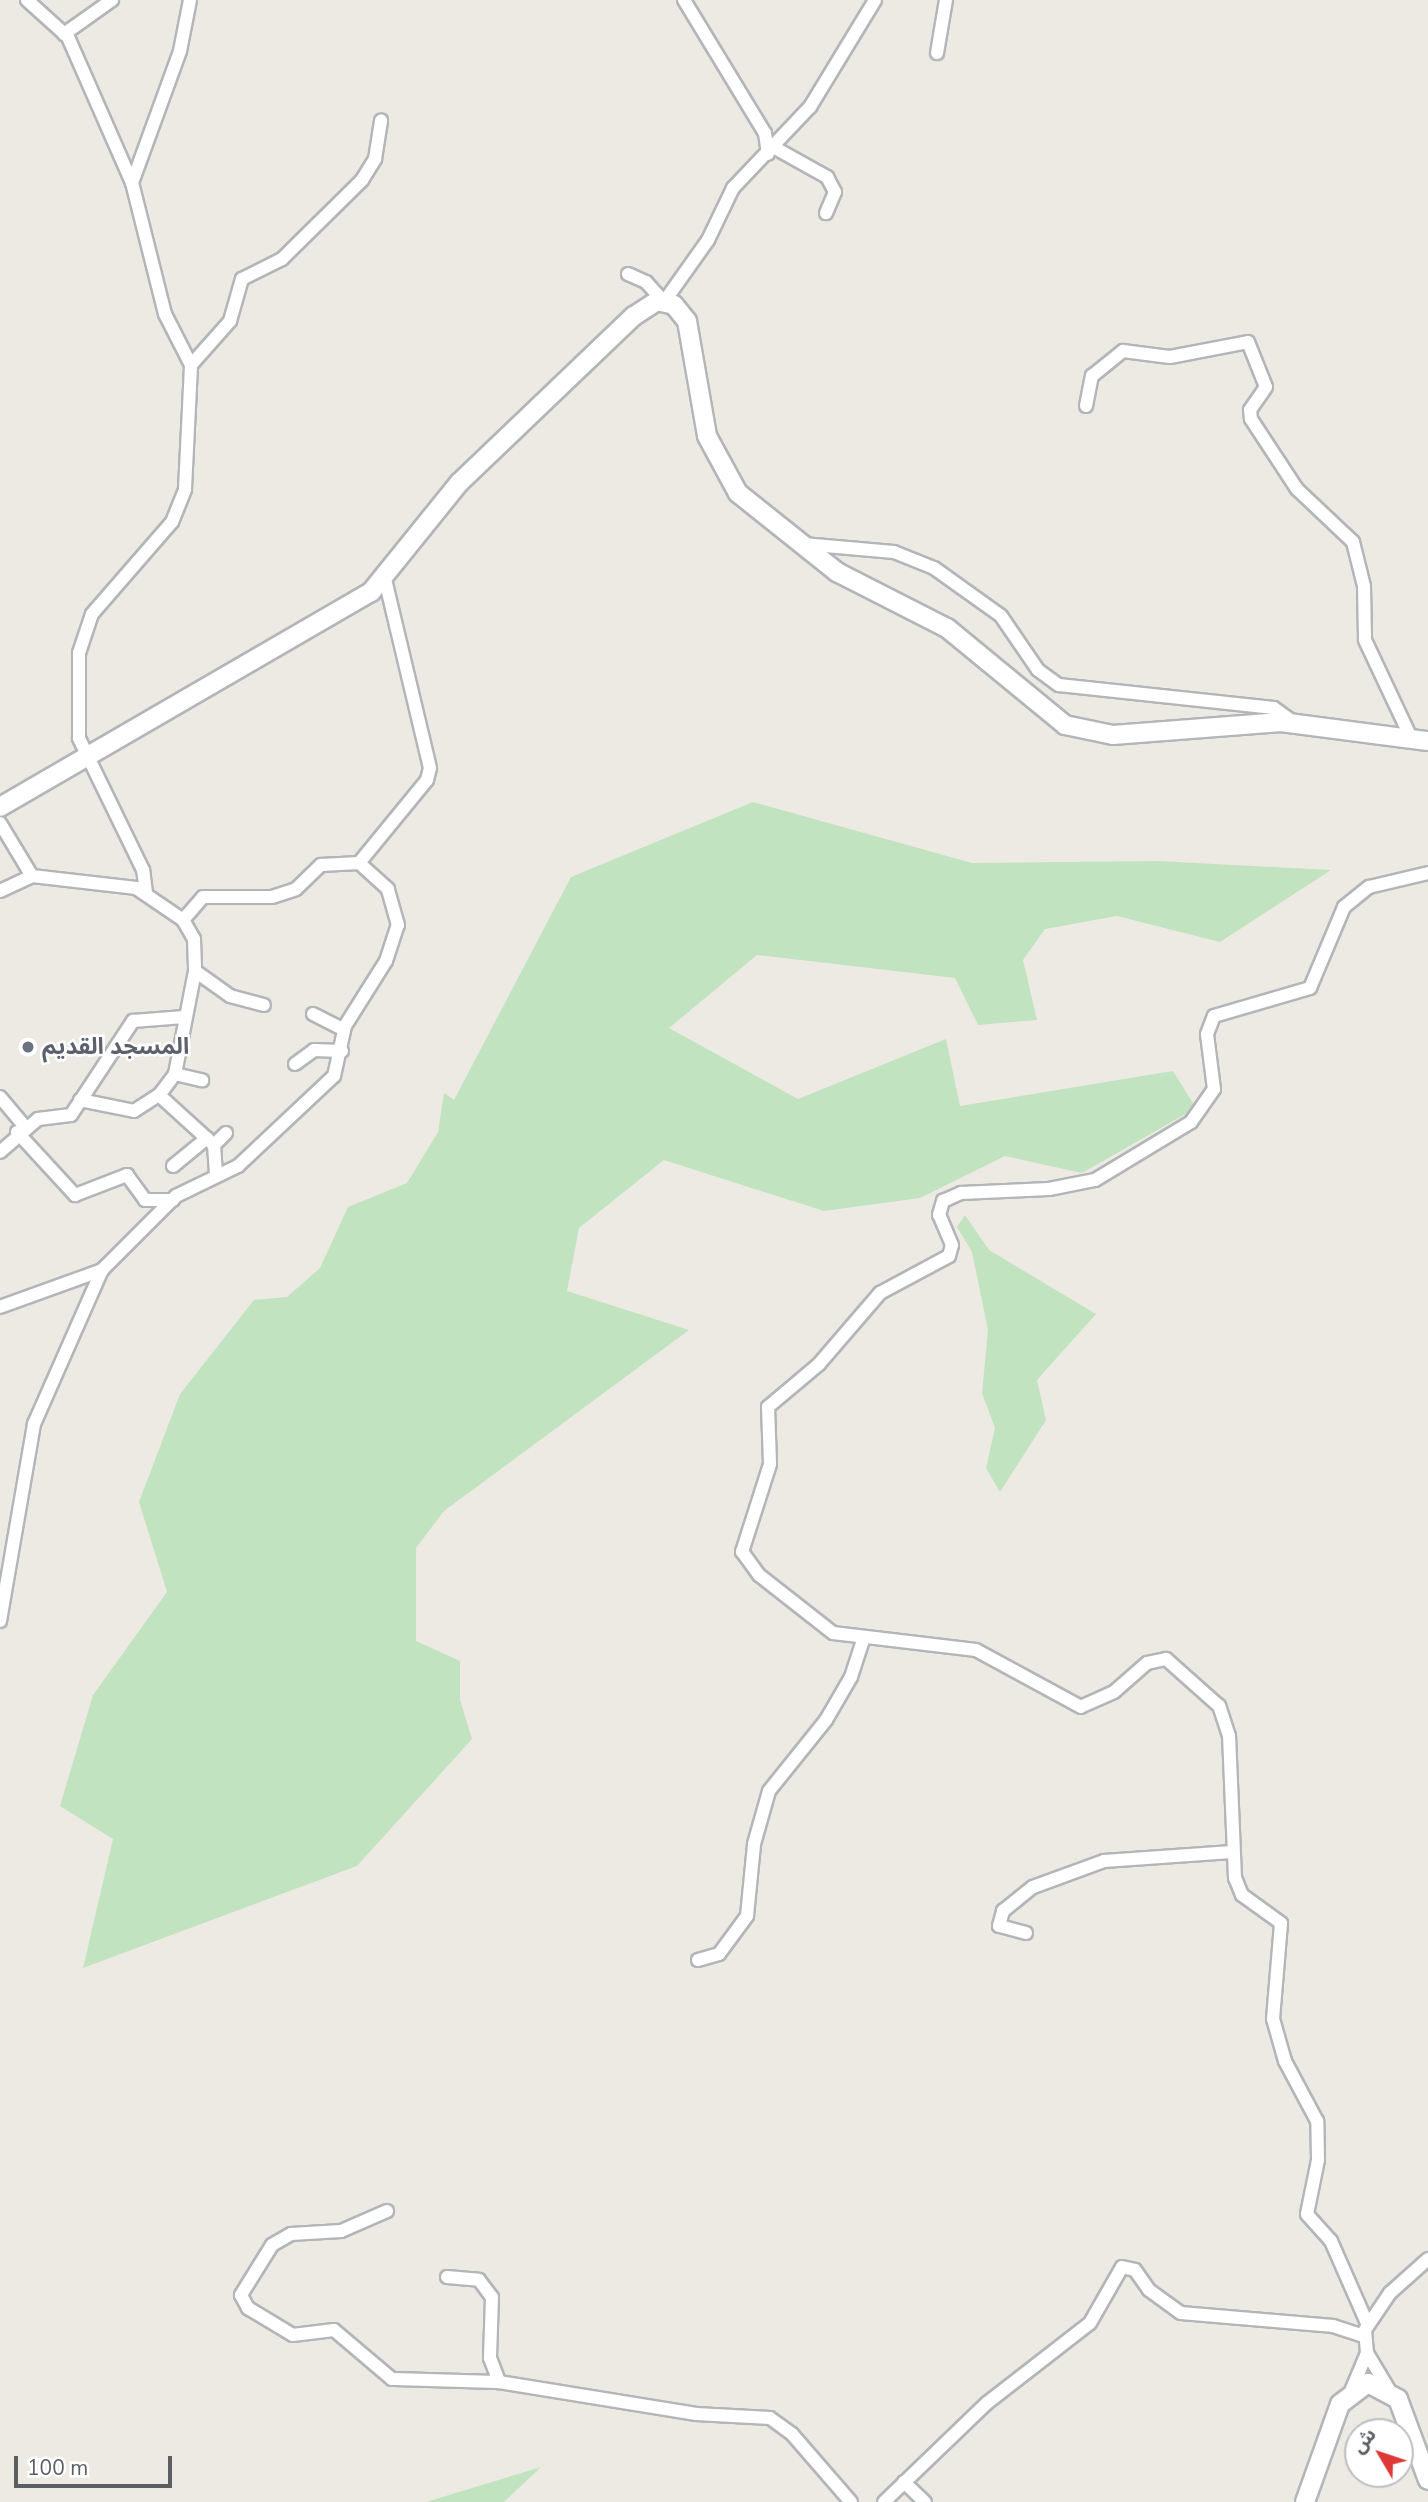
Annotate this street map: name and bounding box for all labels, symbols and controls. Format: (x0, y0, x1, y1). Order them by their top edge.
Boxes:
place label: المسجد القديم (42, 1033, 189, 1061)
marker: المسجد القديم (20, 1039, 36, 1055)
north arrow (1344, 2418, 1414, 2488)
text: ش (1346, 2423, 1383, 2459)
scale bar (18, 2442, 175, 2486)
text: 100 m (27, 2454, 88, 2482)

